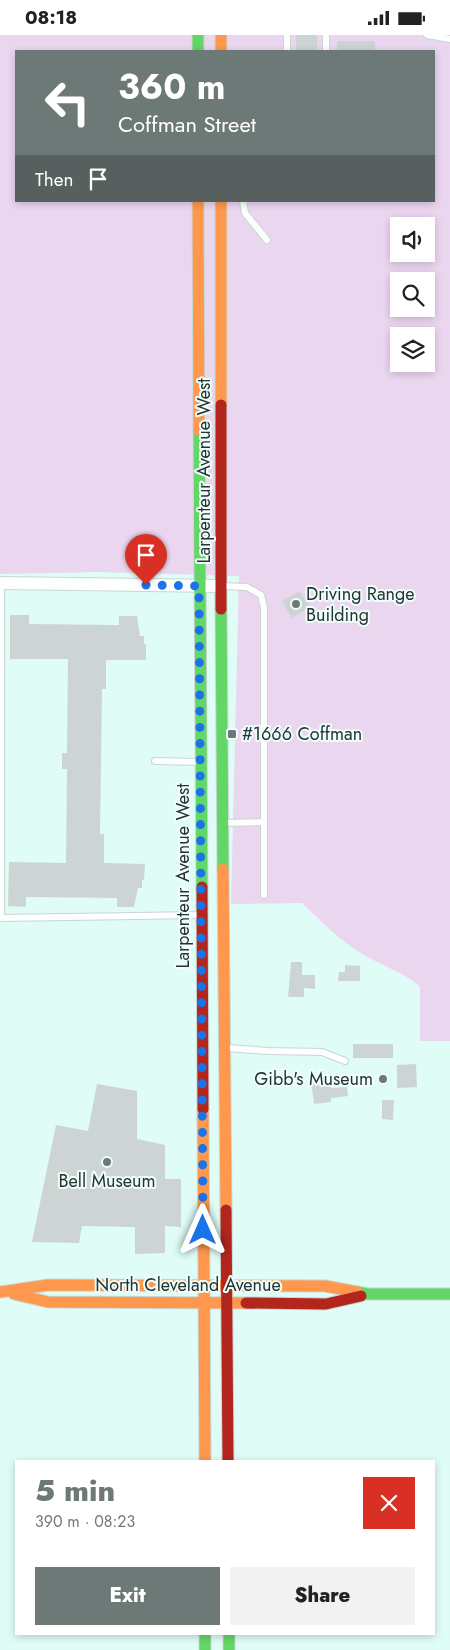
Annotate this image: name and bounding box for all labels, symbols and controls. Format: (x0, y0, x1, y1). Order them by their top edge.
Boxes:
text: 08:18 (25, 4, 77, 31)
text: 360 m (118, 62, 226, 112)
icon: left (35, 70, 100, 135)
text: Coffman Street (118, 108, 256, 140)
icon: arrive (84, 165, 112, 193)
text: Then (35, 166, 74, 193)
map controls (390, 217, 435, 372)
button: sound (390, 217, 435, 262)
button: search (390, 272, 435, 317)
button: layers (390, 327, 435, 372)
street label: Larpenteur Avenue West (191, 378, 217, 564)
pin (125, 534, 167, 585)
icon: arrive (132, 541, 160, 569)
place label: Driving Range Building (306, 581, 415, 628)
marker: Driving Range Building (290, 598, 302, 610)
place label: #1666 Coffman (242, 721, 362, 747)
marker: #1666 Coffman (226, 728, 238, 740)
street label: Larpenteur Avenue West (170, 783, 196, 969)
place label: Gibb's Museum (254, 1066, 373, 1092)
marker: Gibb's Museum (377, 1073, 389, 1085)
marker: Bell Museum (101, 1156, 113, 1168)
place label: Bell Museum (58, 1168, 156, 1194)
position arrow (176, 1203, 228, 1255)
street label: North Cleveland Avenue (95, 1272, 281, 1298)
text: 5 min (35, 1469, 115, 1512)
button: close (363, 1477, 415, 1529)
text: 390 m · 08:23 (35, 1510, 135, 1533)
button: Exit (35, 1567, 220, 1625)
button: Share (230, 1567, 415, 1625)

